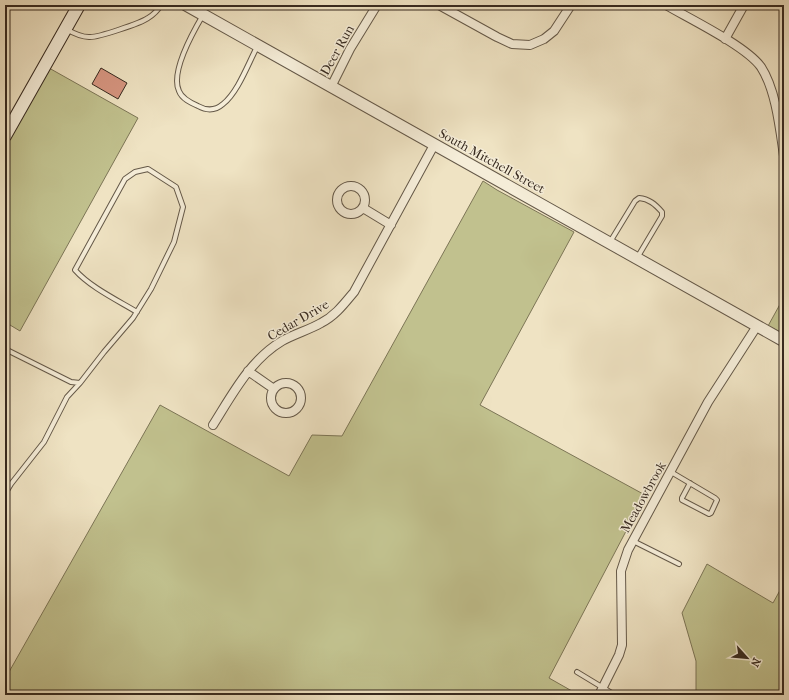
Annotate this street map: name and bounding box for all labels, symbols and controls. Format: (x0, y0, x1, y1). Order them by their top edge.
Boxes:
street label: Deer Run (317, 22, 357, 78)
street label: South Mitchell Street (436, 126, 548, 197)
street label: Cedar Drive (265, 296, 332, 344)
street label: Meadowbrook (617, 458, 669, 535)
north arrow (727, 638, 767, 678)
text: N (747, 656, 763, 670)

